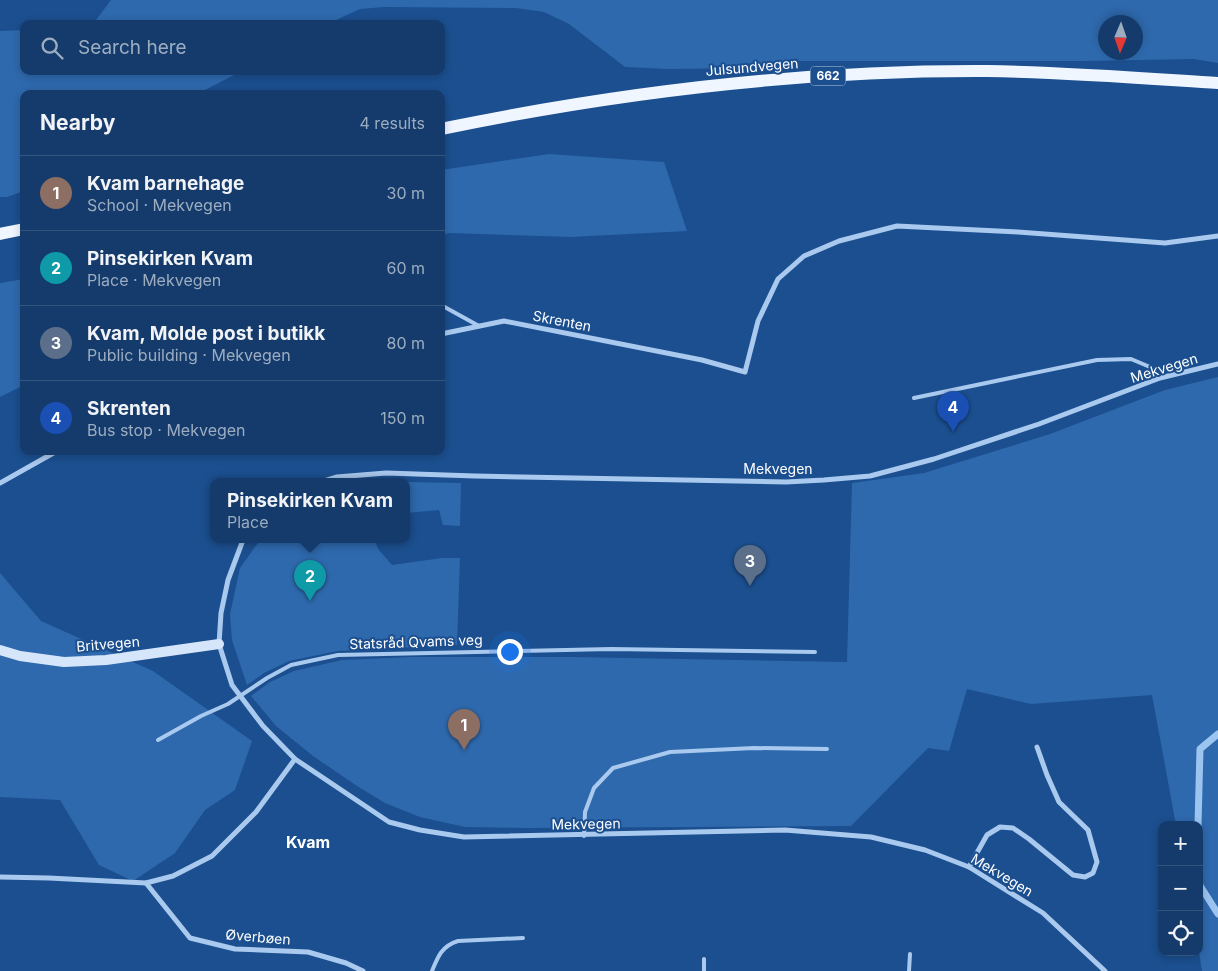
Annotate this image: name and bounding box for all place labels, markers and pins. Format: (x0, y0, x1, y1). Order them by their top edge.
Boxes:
pin: 4 (937, 391, 969, 432)
pin: 3 (734, 545, 766, 586)
pin: 2 (294, 560, 326, 601)
pin: 1 (448, 709, 480, 750)

